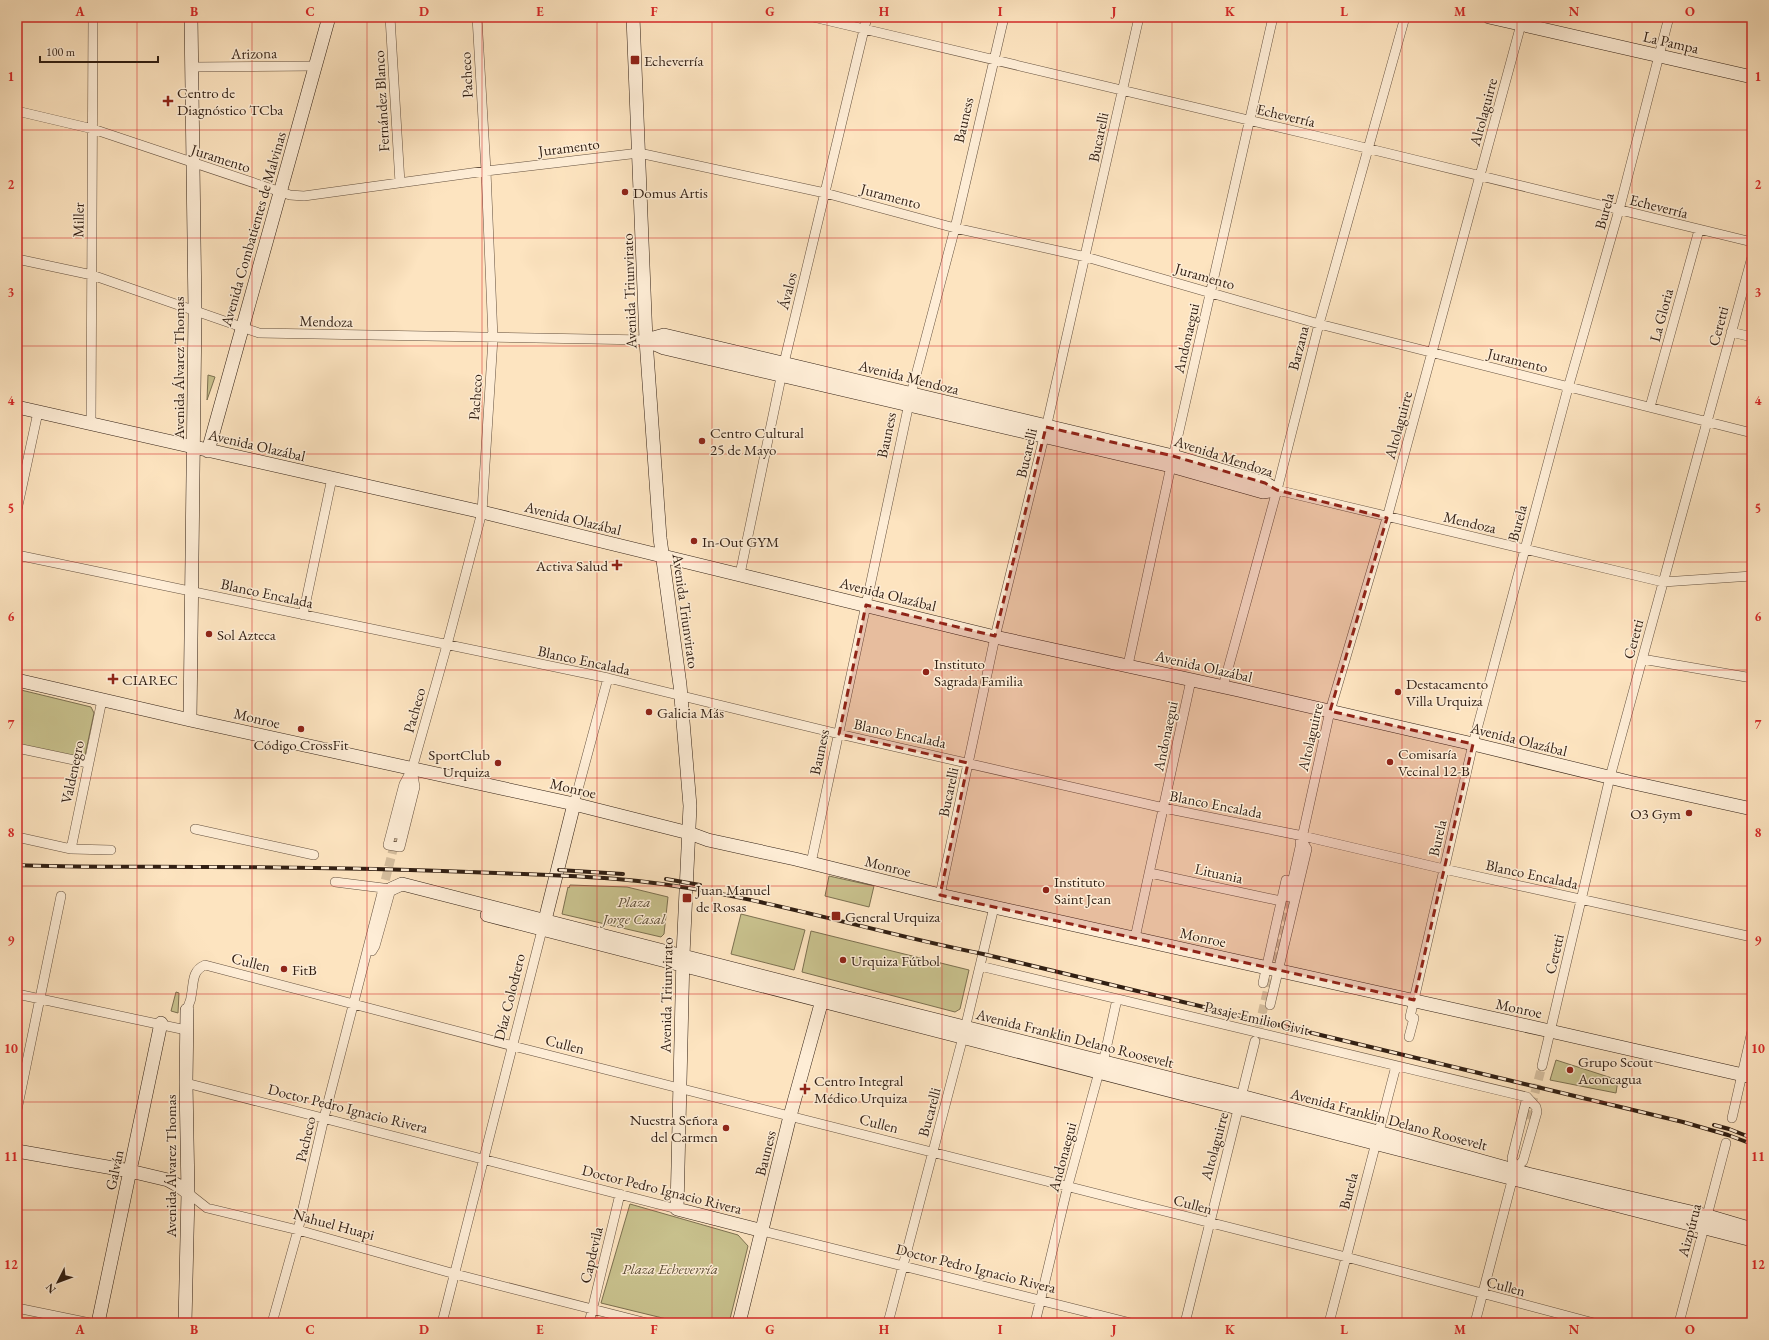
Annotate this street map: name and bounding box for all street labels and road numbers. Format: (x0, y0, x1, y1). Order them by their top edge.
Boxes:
street label: La Pampa (1641, 26, 1701, 58)
street label: Arizona (230, 43, 277, 63)
street label: Fernández Blanco (369, 50, 393, 152)
street label: Pacheco (455, 51, 477, 99)
street label: Altolaguirre (1465, 76, 1501, 149)
street label: Bauness (949, 95, 977, 145)
street label: Echeverría (1255, 99, 1317, 131)
street label: Bucarelli (1083, 110, 1113, 164)
street label: Avenida Combatientes de Malvinas (216, 129, 290, 329)
street label: Juramento (535, 134, 601, 160)
street label: Juramento (187, 139, 253, 177)
street label: Juramento (857, 178, 923, 213)
street label: Echeverría (1628, 190, 1690, 222)
street label: Burela (1590, 191, 1618, 231)
street label: Miller (68, 202, 88, 238)
street label: Avenida Triunvirato (617, 233, 641, 350)
street label: Juramento (1171, 258, 1237, 294)
street label: Ávalos (773, 270, 801, 312)
street label: La Gloria (1645, 286, 1677, 344)
street label: Avenida Álvarez Thomas (169, 296, 188, 441)
street label: Andonaegui (1169, 301, 1203, 376)
street label: Ceretti (1704, 304, 1732, 348)
street label: Mendoza (299, 311, 353, 331)
street label: Barzana (1283, 324, 1313, 372)
street label: Juramento (1484, 343, 1550, 377)
street label: Avenida Mendoza (856, 355, 961, 399)
street label: Pacheco (464, 373, 486, 421)
street label: Altolaguirre (1380, 389, 1416, 462)
street label: Bauness (872, 410, 900, 460)
street label: Avenida Olazábal (206, 424, 308, 465)
street label: Bucarelli (1011, 426, 1041, 480)
street label: Avenida Mendoza (1171, 431, 1276, 481)
street label: Avenida Olazábal (522, 497, 624, 539)
street label: Burela (1503, 503, 1531, 543)
street label: Mendoza (1442, 507, 1498, 537)
street label: Avenida Triunvirato (668, 551, 703, 670)
street label: Avenida Olazábal (837, 573, 939, 615)
street label: Blanco Encalada (219, 574, 315, 612)
street label: Ceretti (1619, 617, 1647, 661)
street label: Blanco Encalada (536, 641, 632, 679)
street label: Avenida Olazábal (1153, 645, 1255, 686)
street label: Pacheco (398, 685, 430, 735)
street label: Andonaegui (1148, 699, 1182, 774)
street label: Altolaguirre (1293, 701, 1327, 774)
street label: Monroe (232, 703, 282, 733)
street label: Blanco Encalada (852, 714, 948, 752)
street label: Avenida Olazábal (1468, 718, 1570, 760)
street label: Bauness (805, 727, 833, 777)
street label: Valdenegro (56, 739, 88, 805)
street label: Bucarelli (933, 765, 963, 819)
street label: Monroe (548, 773, 598, 803)
street label: Blanco Encalada (1168, 786, 1264, 822)
street label: Burela (1424, 818, 1450, 858)
street label: Monroe (863, 851, 913, 881)
street label: Blanco Encalada (1484, 855, 1580, 893)
street label: Lituania (1193, 859, 1245, 887)
street label: Monroe (1178, 923, 1228, 951)
street label: Ceretti (1540, 932, 1568, 976)
street label: Avenida Triunvirato (655, 937, 677, 1054)
street label: Cullen (230, 948, 273, 976)
street label: Díaz Colodrero (489, 951, 529, 1043)
street label: Monroe (1494, 994, 1544, 1022)
street label: Pasaje Emilio Civit (1203, 997, 1312, 1039)
street label: Avenida Franklin Delano Roosevelt (973, 1004, 1176, 1072)
street label: Cullen (544, 1030, 587, 1058)
street label: Doctor Pedro Ignacio Rivera (266, 1079, 430, 1137)
street label: Avenida Franklin Delano Roosevelt (1288, 1083, 1490, 1155)
street label: Bucarelli (913, 1085, 945, 1139)
street label: Avenida Álvarez Thomas (161, 1094, 180, 1239)
street label: Cullen (858, 1109, 901, 1137)
street label: Altolaguirre (1196, 1110, 1232, 1183)
street label: Pacheco (291, 1114, 319, 1164)
street label: Andonaegui (1043, 1120, 1080, 1195)
street label: Bauness (750, 1128, 780, 1178)
street label: Galván (100, 1148, 128, 1192)
street label: Doctor Pedro Ignacio Rivera (580, 1160, 744, 1218)
street label: Burela (1334, 1171, 1362, 1211)
street label: Cullen (1171, 1190, 1215, 1218)
street label: Aizpúrua (1673, 1201, 1705, 1260)
street label: Nahuel Huapi (291, 1204, 377, 1244)
street label: Capdevila (575, 1225, 607, 1285)
street label: Doctor Pedro Ignacio Rivera (894, 1239, 1058, 1297)
street label: Cullen (1484, 1272, 1528, 1300)

